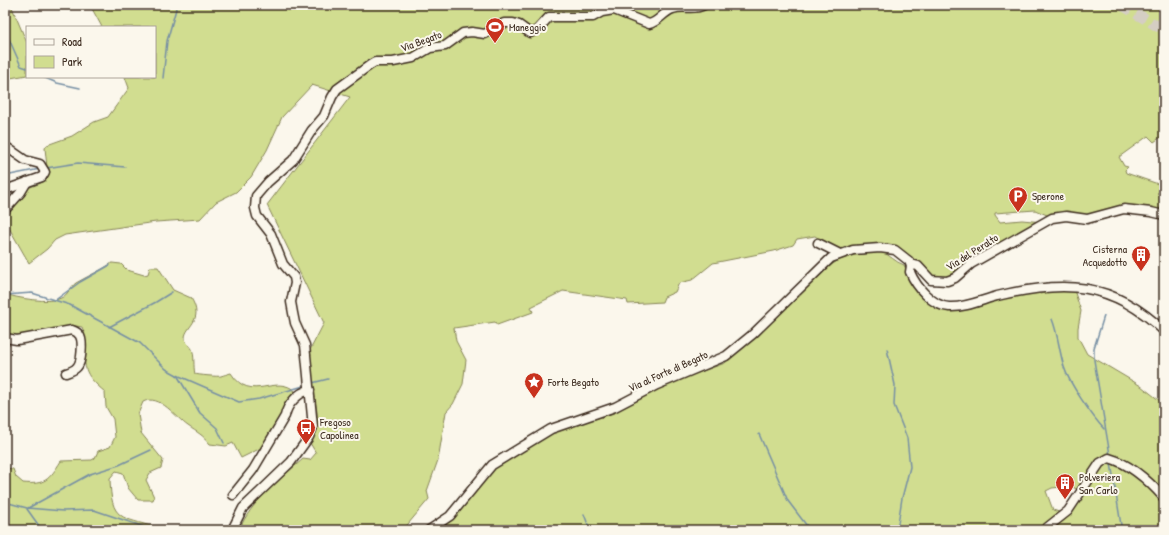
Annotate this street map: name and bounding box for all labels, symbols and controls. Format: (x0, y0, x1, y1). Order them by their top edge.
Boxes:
sports icon: Maneggio (484, 16, 506, 44)
place label: Maneggio (509, 20, 546, 34)
legend (26, 26, 156, 78)
street label: Via Begato (398, 27, 444, 55)
text: Road (62, 33, 82, 50)
text: Park (62, 53, 82, 70)
parking icon: Sperone (1007, 185, 1029, 213)
place label: Sperone (1032, 189, 1065, 203)
street label: Via del Peralto (943, 230, 1001, 274)
place label: Cisterna Acquedotto (1083, 242, 1128, 269)
building icon: Cisterna Acquedotto (1130, 244, 1152, 272)
street label: Via al Forte di Begato (626, 347, 710, 395)
place icon: Forte Begato (523, 371, 545, 399)
place label: Forte Begato (547, 375, 599, 389)
place label: Fregoso Capolinea (319, 415, 359, 442)
bus stop icon: Fregoso Capolinea (295, 417, 317, 445)
place label: Polveriera San Carlo (1079, 470, 1121, 497)
building icon: Polveriera San Carlo (1054, 472, 1076, 500)

